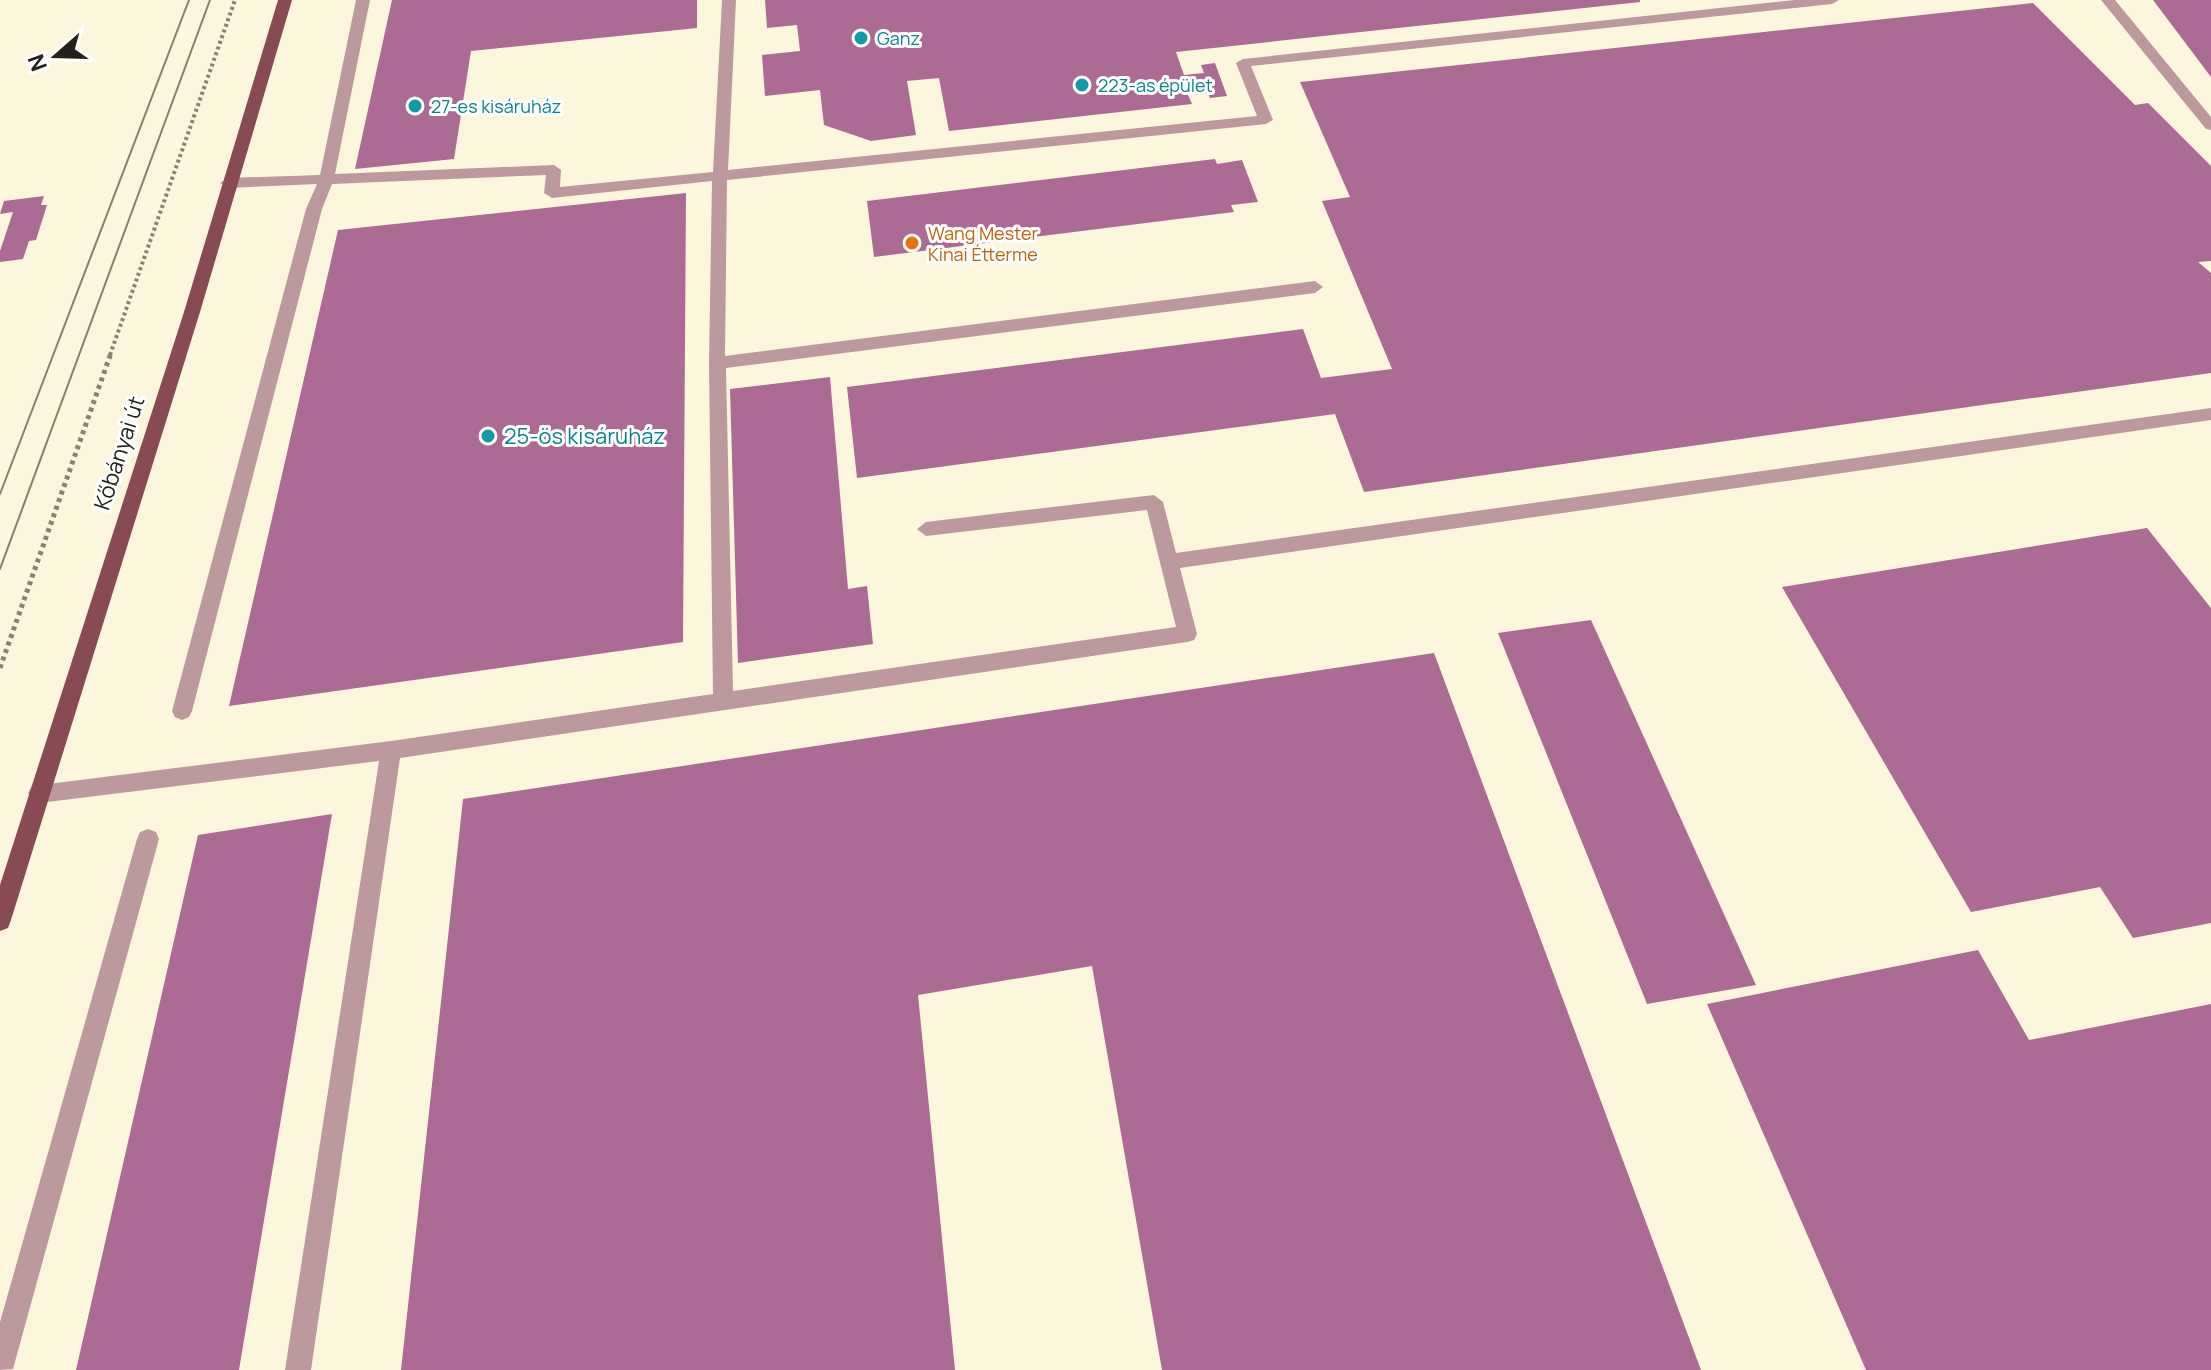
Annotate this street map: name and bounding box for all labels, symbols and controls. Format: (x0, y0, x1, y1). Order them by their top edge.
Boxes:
north arrow (16, 16, 96, 96)
place label: Ganz (877, 26, 920, 50)
marker: Ganz (852, 29, 870, 47)
text: N (20, 50, 54, 75)
place label: 223-as épület (1098, 73, 1213, 97)
marker: 223-as épület (1073, 76, 1091, 94)
place label: 27-es kisáruház (431, 94, 561, 118)
marker: 27-es kisáruház (406, 97, 424, 115)
place label: Wang Mester Kinai Étterme (928, 221, 1038, 266)
marker: Wang Mester Kinai Étterme (903, 234, 921, 252)
street label: Kőbányai út (87, 392, 152, 514)
place label: 25-ös kisáruház (504, 421, 665, 451)
marker: 25-ös kisáruház (479, 427, 497, 445)

